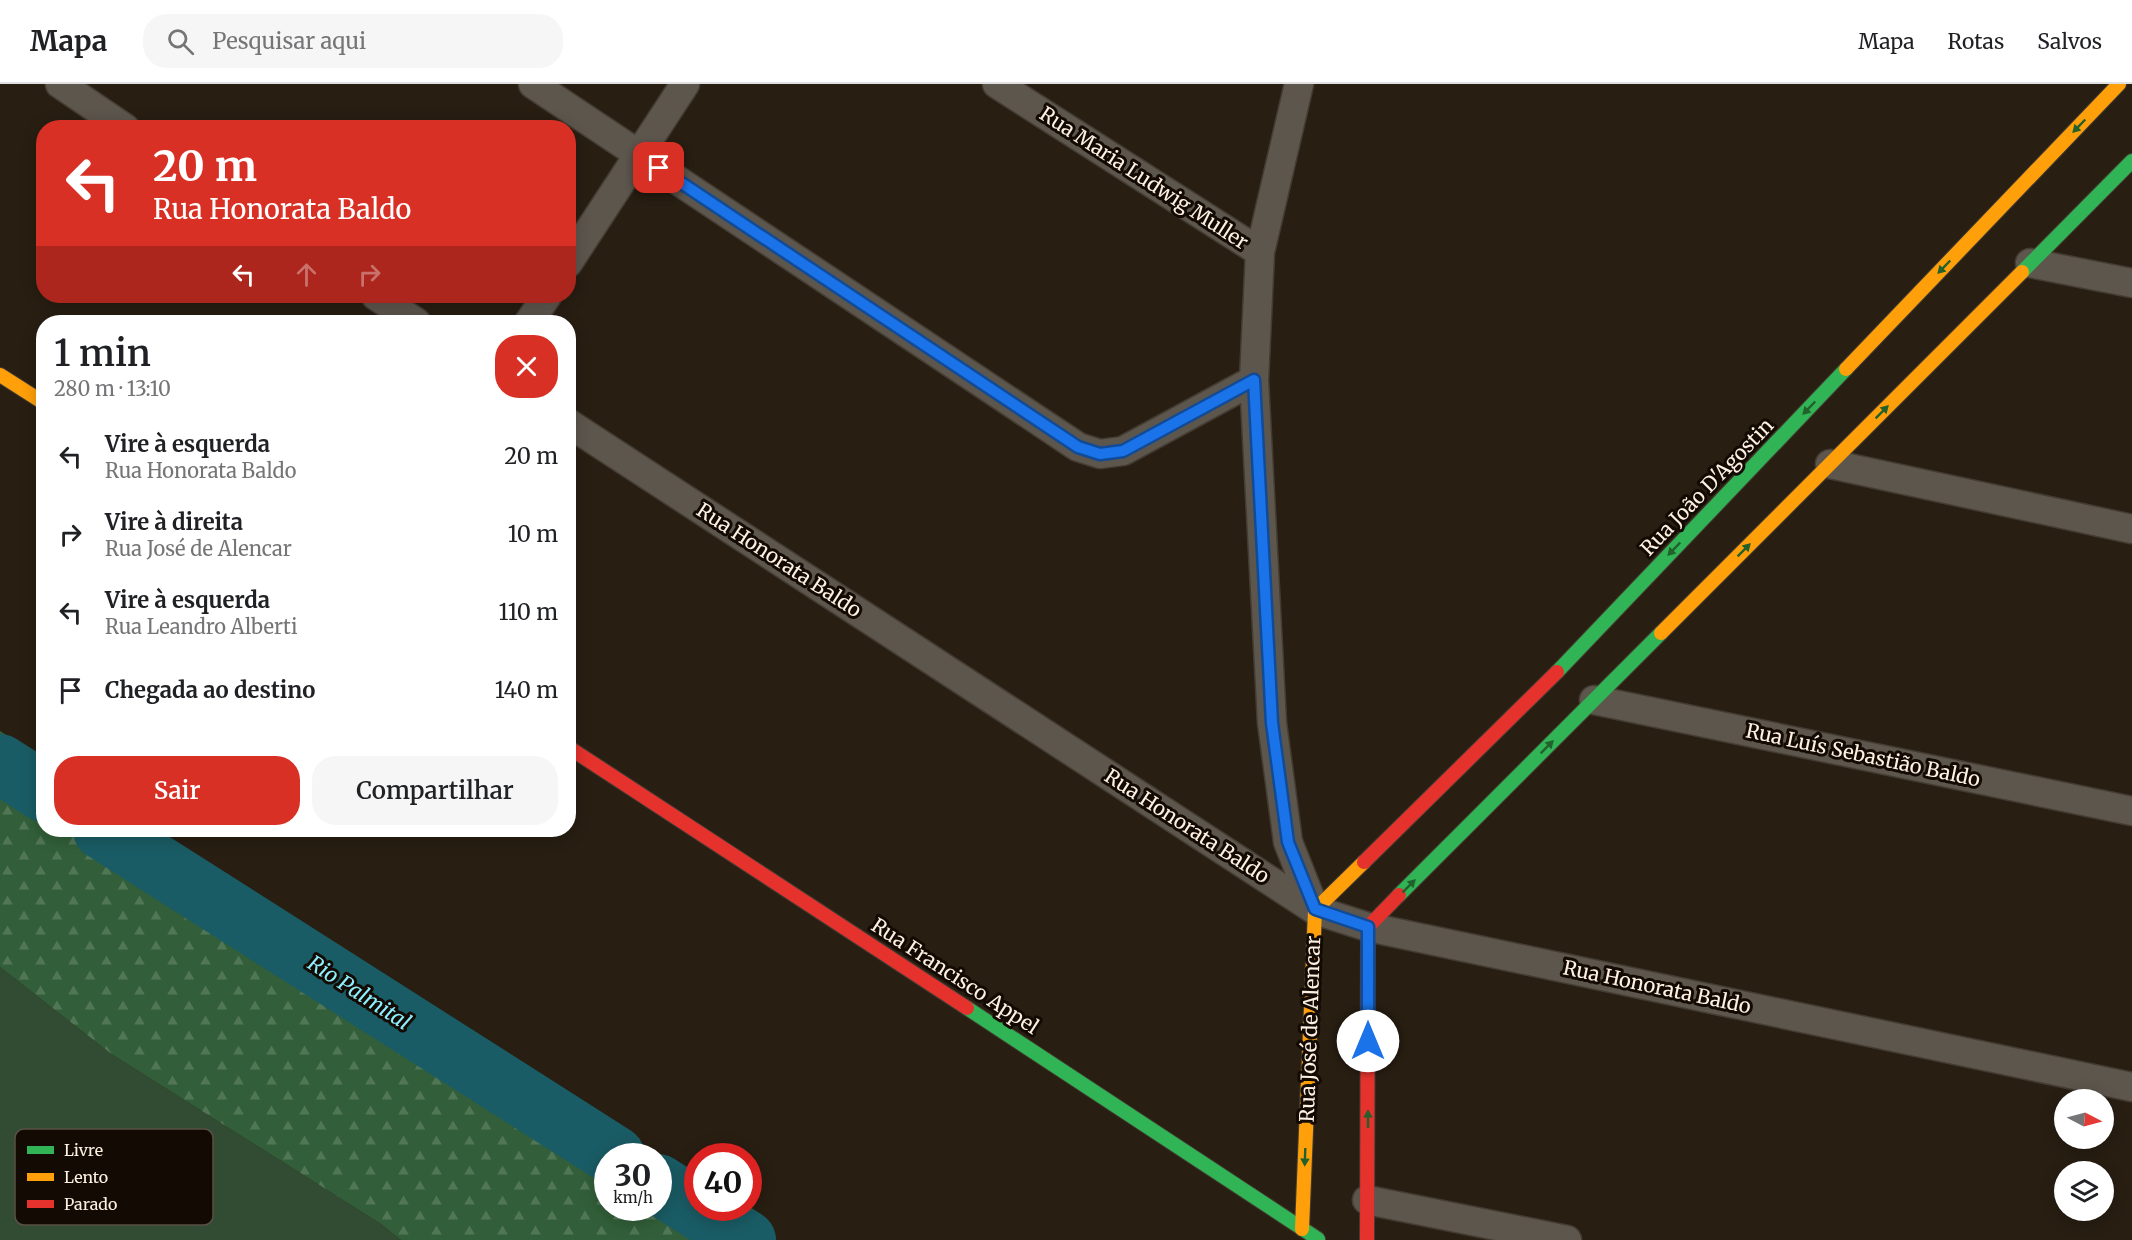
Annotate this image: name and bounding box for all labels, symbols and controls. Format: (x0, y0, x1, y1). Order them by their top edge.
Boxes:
search box (143, 14, 563, 68)
text: Mapa (30, 23, 107, 59)
icon: search (164, 25, 197, 58)
text: Pesquisar aqui (212, 27, 366, 55)
text: Mapa (1858, 28, 1915, 55)
text: Rotas (1948, 28, 2004, 55)
text: Salvos (2037, 28, 2102, 55)
street label: Rua Maria Ludwig Muller (1035, 101, 1253, 254)
one-way arrow (2072, 119, 2086, 134)
text: 20 m (153, 140, 257, 192)
pin (633, 142, 684, 193)
icon: left (54, 144, 132, 222)
icon: arrive (642, 151, 675, 184)
text: Rua Honorata Baldo (153, 192, 411, 226)
icon: left (227, 258, 260, 291)
icon: ahead (290, 258, 323, 291)
icon: right (353, 258, 386, 291)
one-way arrow (1937, 260, 1951, 275)
text: 1 min (54, 331, 151, 376)
button: close (495, 335, 558, 398)
text: 280 m · 13:10 (54, 376, 171, 401)
one-way arrow (1802, 400, 1816, 415)
one-way arrow (1874, 405, 1889, 419)
street label: Rua João D'Agostin (1635, 413, 1778, 560)
text: Vire à esquerda (105, 430, 270, 458)
icon: left (54, 440, 87, 473)
text: 20 m (504, 442, 558, 470)
text: Rua Honorata Baldo (105, 458, 296, 483)
street label: Rua Honorata Baldo (692, 497, 867, 622)
text: Vire à direita (105, 508, 243, 536)
icon: right (54, 518, 87, 551)
text: 10 m (508, 520, 558, 548)
text: Rua José de Alencar (105, 536, 292, 561)
one-way arrow (1667, 541, 1681, 556)
one-way arrow (1737, 543, 1751, 557)
text: Vire à esquerda (105, 586, 270, 614)
icon: left (54, 596, 87, 629)
text: 110 m (499, 598, 558, 626)
text: Rua Leandro Alberti (105, 614, 297, 639)
icon: arrive (54, 674, 87, 707)
text: Chegada ao destino (105, 676, 315, 704)
text: 140 m (495, 676, 558, 704)
street label: Rua Luís Sebastião Baldo (1744, 717, 1983, 792)
one-way arrow (1539, 741, 1553, 755)
button: Sair (54, 756, 300, 825)
button: Compartilhar (312, 756, 558, 825)
street label: Rua Honorata Baldo (1100, 763, 1275, 888)
one-way arrow (1402, 879, 1416, 893)
street label: Rua Francisco Appel (867, 912, 1044, 1039)
street label: Rua José de Alencar (1294, 935, 1325, 1123)
water label: Rio Palmital (303, 949, 416, 1036)
street label: Rua Honorata Baldo (1561, 954, 1754, 1019)
position arrow (1336, 1009, 1400, 1073)
north arrow (2054, 1089, 2114, 1149)
map controls (2054, 1089, 2114, 1221)
one-way arrow (1363, 1109, 1373, 1128)
legend (15, 1129, 213, 1225)
text: Livre (64, 1140, 103, 1160)
speed limit sign: 40 (684, 1143, 762, 1221)
one-way arrow (1301, 1147, 1310, 1166)
text: 30 (615, 1156, 651, 1194)
button: layers (2054, 1161, 2114, 1221)
text: Lento (64, 1167, 108, 1187)
text: km/h (613, 1188, 653, 1207)
text: Parado (64, 1194, 117, 1214)

